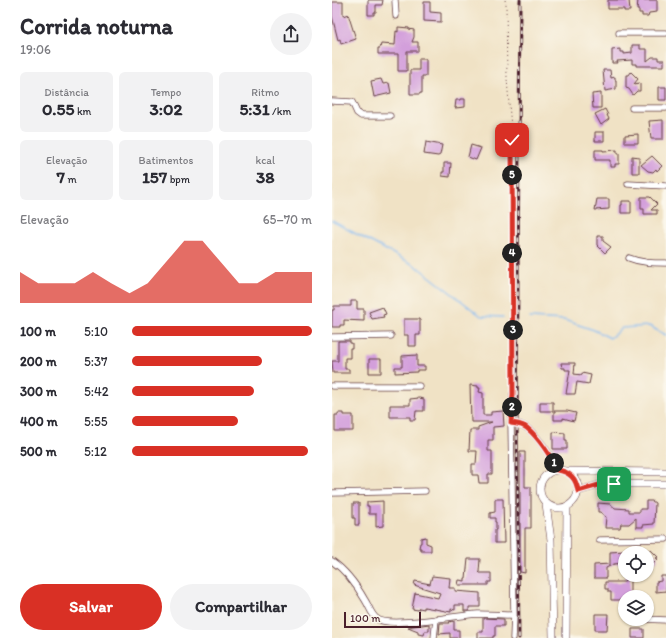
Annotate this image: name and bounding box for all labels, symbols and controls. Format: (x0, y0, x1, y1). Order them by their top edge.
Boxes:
text: Corrida noturna (20, 13, 173, 40)
button: share (270, 13, 312, 55)
text: 19:06 (20, 42, 51, 57)
text: Distância (44, 86, 89, 99)
text: Tempo (151, 86, 181, 99)
text: Ritmo (251, 86, 279, 99)
text: 0.55 (42, 99, 74, 119)
text: 3:02 (150, 99, 182, 119)
text: 5:31 (239, 99, 270, 119)
text: km (74, 105, 91, 118)
text: /km (270, 105, 291, 118)
pin (495, 123, 529, 157)
icon: check (501, 129, 523, 151)
text: Elevação (46, 154, 87, 167)
text: Batimentos (139, 154, 193, 167)
text: kcal (256, 154, 275, 167)
pin: 5 (502, 165, 522, 185)
text: 7 (57, 167, 65, 187)
text: 157 (142, 167, 167, 187)
text: 38 (256, 167, 275, 187)
text: 5 (509, 168, 515, 181)
text: m (65, 173, 77, 186)
text: bpm (167, 173, 190, 186)
text: Elevação (20, 212, 69, 227)
text: 65–70 m (263, 212, 312, 227)
pin: 4 (502, 243, 522, 263)
text: 4 (509, 246, 515, 259)
pin: 3 (503, 320, 523, 340)
text: 3 (510, 323, 516, 336)
text: 100 m (20, 324, 56, 339)
text: 5:10 (84, 324, 108, 339)
text: 200 m (20, 354, 57, 369)
text: 5:37 (84, 354, 108, 369)
text: 300 m (20, 384, 57, 399)
text: 5:42 (84, 384, 109, 399)
pin: 2 (502, 397, 522, 417)
text: 2 (509, 400, 515, 413)
text: 400 m (20, 414, 58, 429)
text: 5:55 (84, 414, 108, 429)
text: 500 m (20, 444, 57, 459)
text: 5:12 (84, 444, 107, 459)
pin: 1 (544, 453, 564, 473)
text: 1 (551, 456, 557, 469)
pin (597, 467, 631, 501)
icon: arrive (603, 473, 625, 495)
map controls (618, 546, 654, 626)
button: locate (618, 546, 654, 582)
button: Salvar (20, 584, 162, 630)
button: Compartilhar (170, 584, 312, 630)
button: layers (618, 590, 654, 626)
scale bar (344, 610, 421, 629)
text: 100 m (350, 612, 380, 625)

